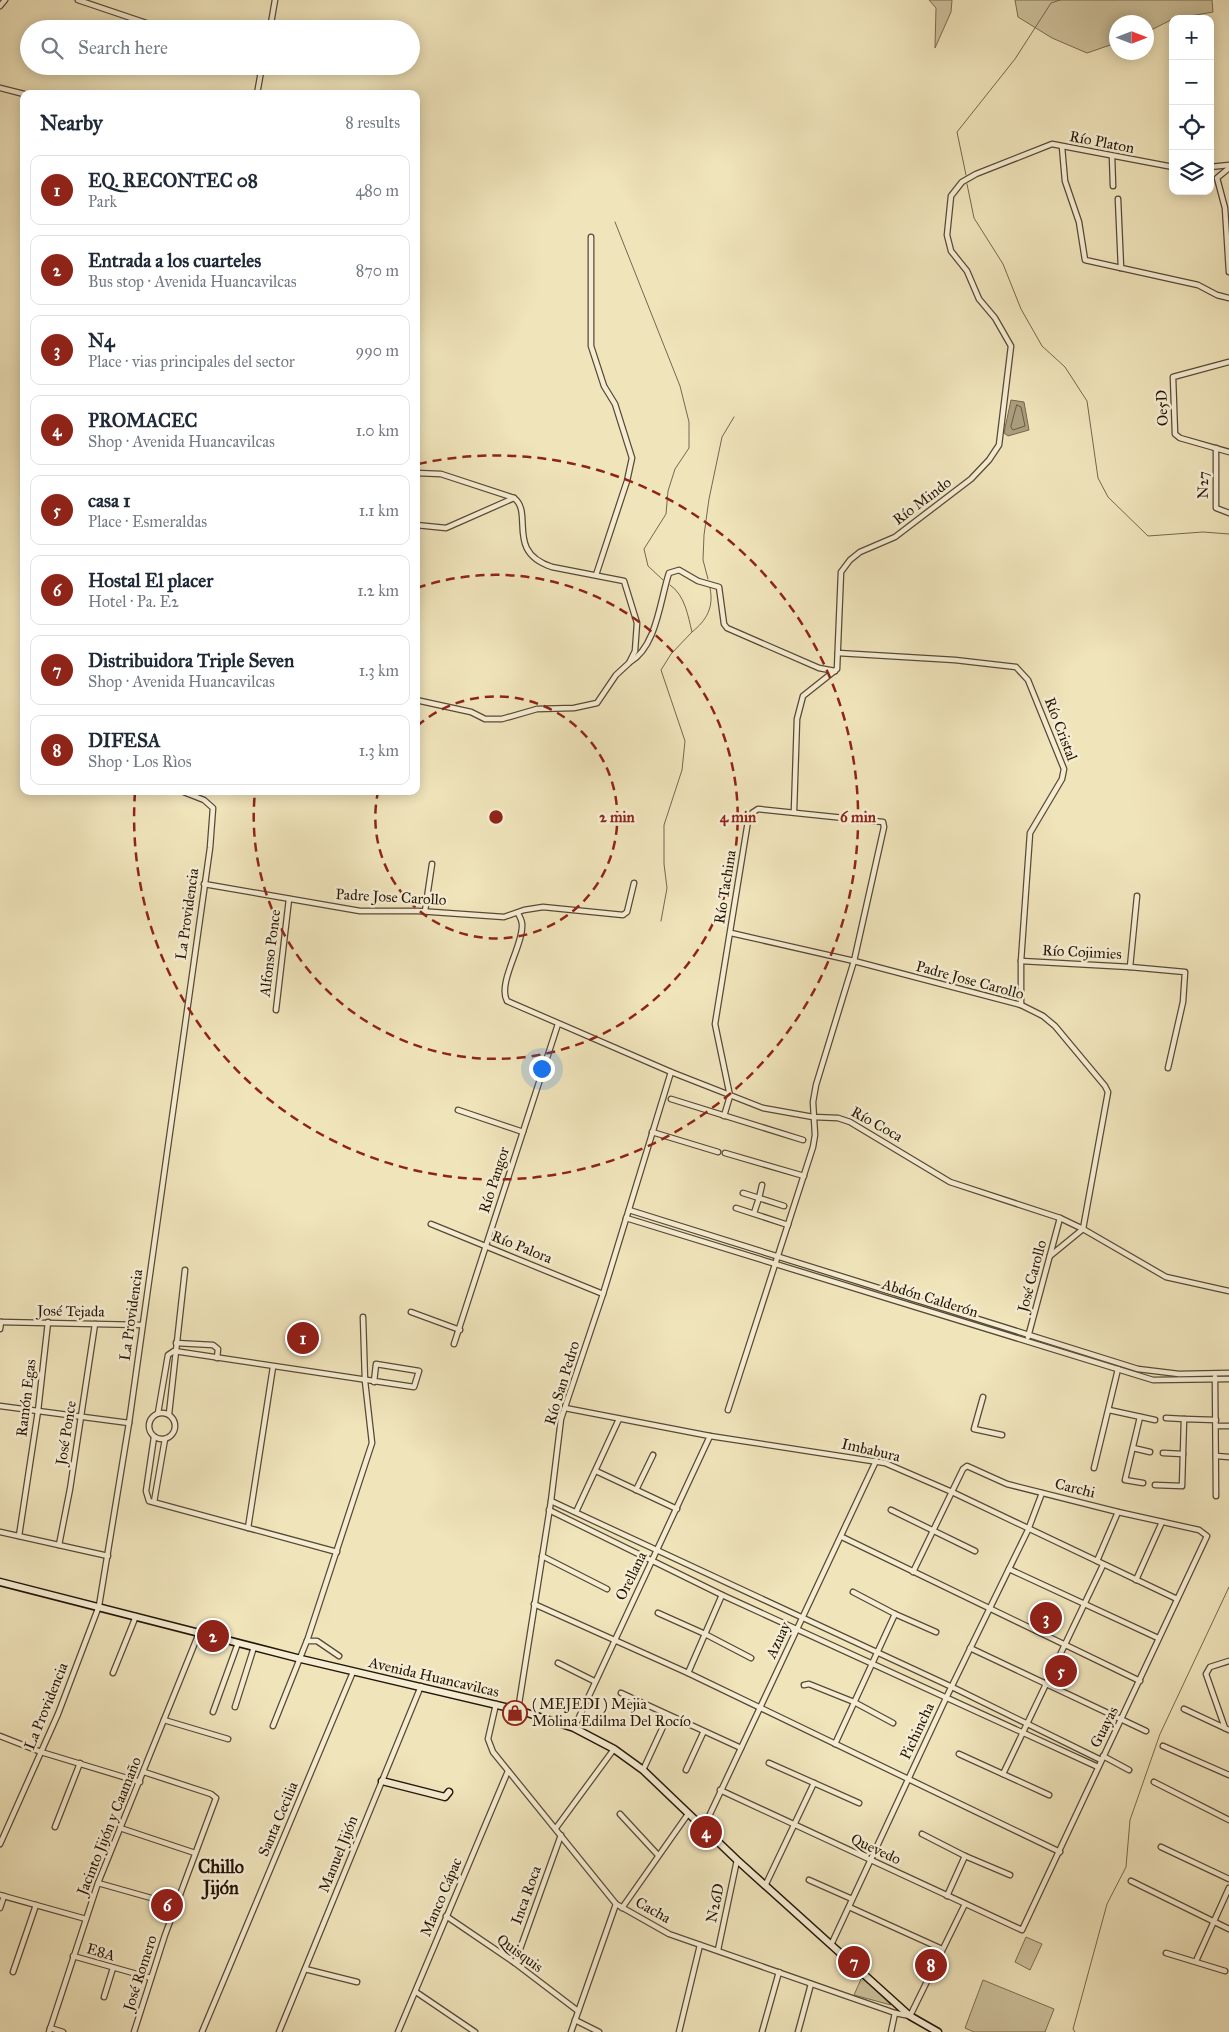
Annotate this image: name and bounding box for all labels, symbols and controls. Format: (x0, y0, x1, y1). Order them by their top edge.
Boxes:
north arrow (1109, 15, 1154, 60)
map controls (1169, 15, 1214, 195)
button: + (1169, 15, 1214, 60)
search box (20, 20, 420, 75)
icon: search (38, 34, 66, 62)
text: Search here (78, 36, 168, 59)
button: − (1169, 60, 1214, 105)
button: locate (1169, 105, 1214, 150)
text: Nearby (40, 110, 103, 136)
text: 8 results (345, 113, 400, 132)
street label: Río Platon (1068, 127, 1136, 157)
button: layers (1169, 150, 1214, 195)
text: EQ. RECONTEC 08 (88, 169, 258, 192)
text: 1 (54, 181, 60, 200)
text: 480 m (355, 181, 399, 200)
text: Park (88, 192, 117, 211)
text: Entrada a los cuarteles (88, 249, 261, 272)
text: 2 (53, 261, 61, 280)
text: 870 m (356, 261, 399, 280)
text: Bus stop · Avenida Huancavilcas (88, 272, 297, 291)
text: N4 (88, 329, 115, 352)
text: 3 (54, 341, 60, 360)
text: 990 m (356, 341, 399, 360)
text: Place · vias principales del sector (88, 352, 295, 371)
street label: Oe5D (1152, 389, 1172, 427)
text: PROMACEC (88, 409, 198, 432)
text: 4 (53, 421, 61, 440)
text: 1.0 km (356, 421, 399, 440)
text: Shop · Avenida Huancavilcas (88, 432, 275, 451)
street label: N27 (1194, 471, 1212, 499)
street label: Río Mindo (889, 473, 955, 529)
text: casa 1 (88, 489, 131, 512)
text: 5 (53, 501, 61, 520)
text: 1.1 km (359, 501, 399, 520)
text: Place · Esmeraldas (88, 512, 207, 531)
text: Hostal El placer (88, 569, 213, 592)
text: 6 (53, 581, 61, 600)
text: 1.2 km (357, 581, 399, 600)
text: Hotel · Pa. E2 (88, 592, 179, 611)
text: Distribuidora Triple Seven (88, 649, 294, 672)
text: 7 (53, 661, 61, 680)
text: 1.3 km (359, 661, 399, 680)
text: Shop · Avenida Huancavilcas (88, 672, 275, 691)
street label: Río Cristal (1041, 695, 1082, 764)
text: DIFESA (88, 729, 161, 752)
text: 8 (53, 741, 61, 760)
text: 1.3 km (359, 741, 399, 760)
text: Shop · Los Rìos (88, 752, 192, 771)
centre of rings (487, 808, 505, 826)
text: 2 min (599, 808, 636, 826)
text: 4 min (720, 808, 757, 827)
text: 6 min (840, 808, 877, 826)
street label: Río Tachina (710, 848, 740, 925)
street label: La Providencia (172, 866, 202, 961)
street label: Padre Jose Carollo (335, 885, 447, 910)
street label: Alfonso Ponce (256, 908, 284, 999)
street label: Río Cojimies (1042, 941, 1122, 963)
street label: Padre Jose Carollo (914, 957, 1026, 1004)
your location (529, 1056, 555, 1082)
street label: Río Coca (848, 1103, 906, 1146)
street label: Río Pangor (475, 1144, 513, 1215)
street label: Río Palora (489, 1227, 556, 1268)
street label: José Carollo (1013, 1238, 1051, 1316)
street label: La Providencia (116, 1267, 146, 1362)
street label: Abdón Calderón (879, 1275, 980, 1321)
street label: José Tejada (35, 1301, 106, 1322)
pin: 1 (287, 1319, 319, 1357)
street label: Río San Pedro (541, 1338, 583, 1427)
street label: Ramón Egas (12, 1358, 40, 1438)
street label: José Ponce (52, 1400, 81, 1469)
street label: Imbabura (840, 1435, 903, 1466)
street label: Carchi (1053, 1474, 1097, 1502)
street label: Orellana (611, 1548, 651, 1603)
pin: 3 (1030, 1599, 1062, 1637)
pin: 2 (197, 1617, 229, 1655)
street label: Azuay (761, 1618, 795, 1662)
pin: 5 (1045, 1652, 1077, 1690)
street label: Avenida Huancavilcas (366, 1653, 501, 1701)
street label: La Providencia (20, 1659, 72, 1752)
place label: ( MEJEDI ) Mejia Molina Edilma Del Rocío (532, 1695, 691, 1730)
street label: Pichincha (896, 1699, 938, 1762)
shop icon: ( MEJEDI ) Mejia Molina Edilma Del Rocío (502, 1700, 528, 1726)
street label: Guayas (1086, 1703, 1122, 1751)
street label: Jacinto Jijón y Caamaño (72, 1754, 146, 1900)
street label: Santa Cecilia (254, 1778, 302, 1859)
street label: Manuel Jijón (314, 1813, 362, 1895)
pin: 4 (690, 1813, 722, 1851)
street label: Quevedo (848, 1830, 904, 1869)
street label: Manco Cápac (416, 1855, 466, 1939)
district label: Chillo Jijón (198, 1856, 244, 1900)
street label: Inca Roca (507, 1863, 545, 1927)
street label: N26D (702, 1882, 728, 1924)
pin: 6 (151, 1886, 183, 1924)
street label: Cacha (632, 1893, 674, 1927)
street label: Quisquis (493, 1930, 547, 1977)
street label: José Romero (119, 1933, 162, 2015)
street label: E8A (85, 1939, 117, 1965)
pin: 7 (838, 1943, 870, 1981)
pin: 8 (915, 1946, 947, 1984)

